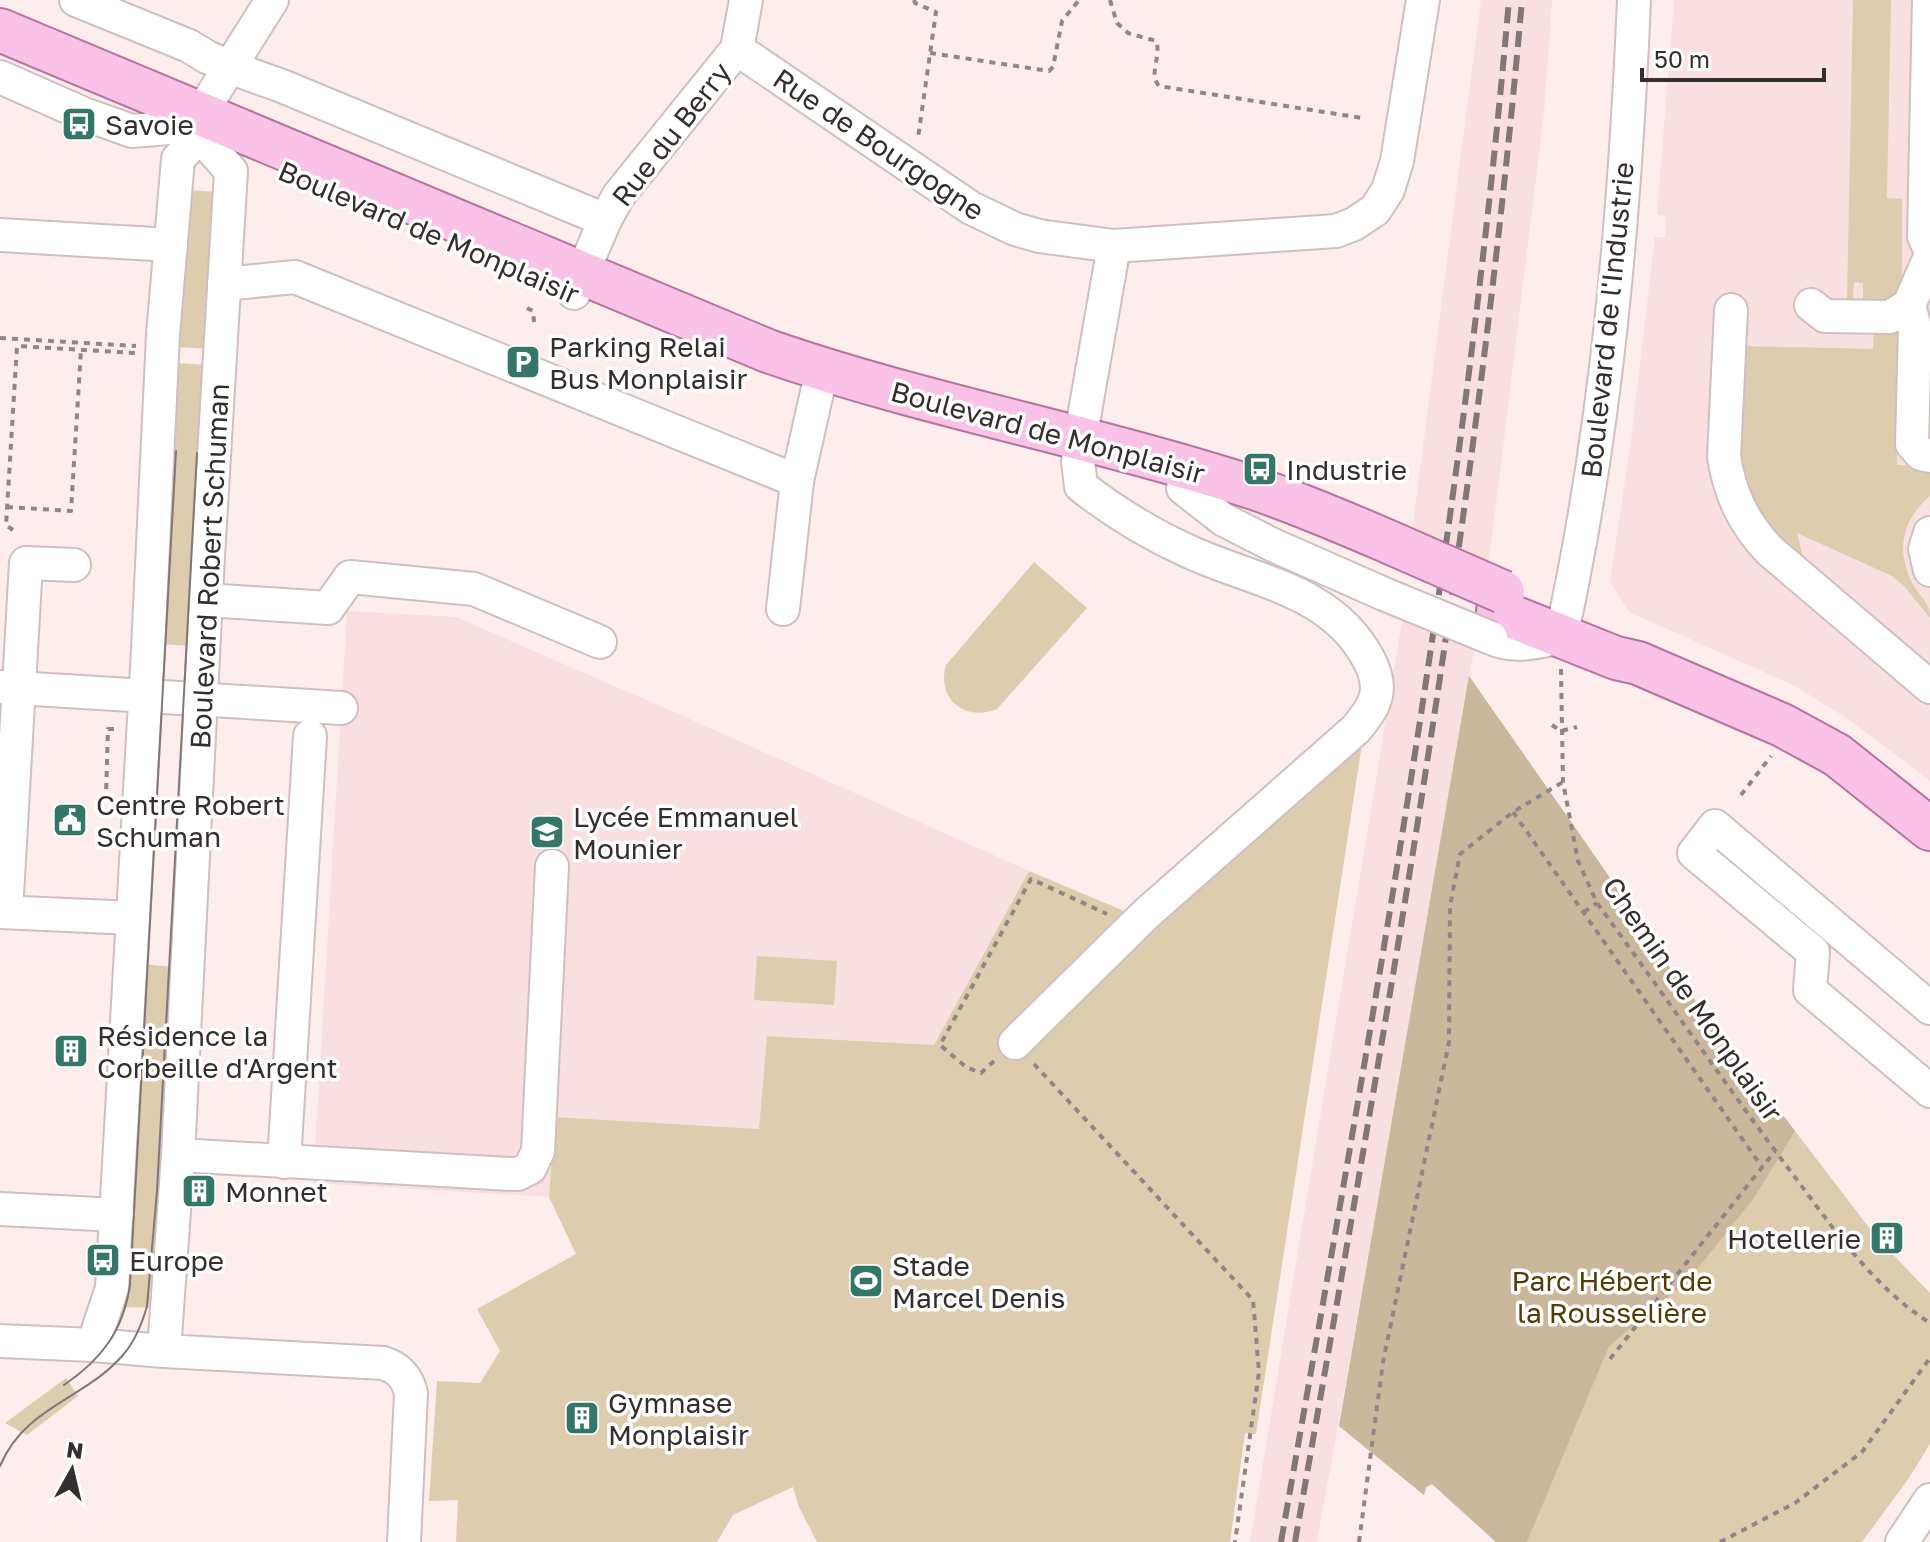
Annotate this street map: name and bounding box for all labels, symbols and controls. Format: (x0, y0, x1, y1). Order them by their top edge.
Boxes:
scale bar (1642, 32, 1824, 82)
text: 50 m (1654, 44, 1710, 73)
street label: Rue du Berry (605, 55, 738, 212)
street label: Rue de Bourgogne (767, 61, 991, 227)
bus stop icon: Savoie (60, 105, 98, 143)
place label: Savoie (105, 108, 194, 141)
street label: Boulevard de Monplaisir (274, 154, 585, 310)
street label: Boulevard de l'Industrie (1574, 160, 1640, 480)
place label: Parking Relai Bus Monplaisir (549, 330, 747, 395)
parking icon: Parking Relai Bus Monplaisir (504, 343, 542, 381)
street label: Boulevard de Monplaisir (887, 374, 1209, 490)
street label: Boulevard Robert Schuman (183, 382, 235, 750)
bus stop icon: Industrie (1241, 450, 1279, 488)
place label: Industrie (1286, 453, 1407, 486)
place label: Centre Robert Schuman (96, 788, 285, 853)
place label: Lycée Emmanuel Mounier (573, 800, 798, 865)
public building icon: Centre Robert Schuman (51, 801, 89, 839)
school or university icon: Lycée Emmanuel Mounier (528, 813, 566, 851)
street label: Chemin de Monplaisir (1596, 871, 1790, 1127)
place label: Résidence la Corbeille d'Argent (97, 1019, 338, 1084)
building icon: Résidence la Corbeille d'Argent (52, 1032, 90, 1070)
building icon: Monnet (180, 1172, 218, 1210)
place label: Monnet (225, 1175, 328, 1208)
building icon: Hotellerie (1868, 1219, 1906, 1257)
place label: Hotellerie (1727, 1222, 1861, 1255)
bus stop icon: Europe (84, 1241, 122, 1279)
place label: Europe (129, 1244, 224, 1277)
place label: Stade Marcel Denis (892, 1249, 1065, 1314)
sports icon: Stade Marcel Denis (847, 1262, 885, 1300)
park label: Parc Hébert de la Rousselière (1512, 1264, 1712, 1329)
place label: Gymnase Monplaisir (608, 1386, 749, 1451)
building icon: Gymnase Monplaisir (563, 1399, 601, 1437)
north arrow (32, 1430, 112, 1510)
text: N (65, 1435, 85, 1464)

